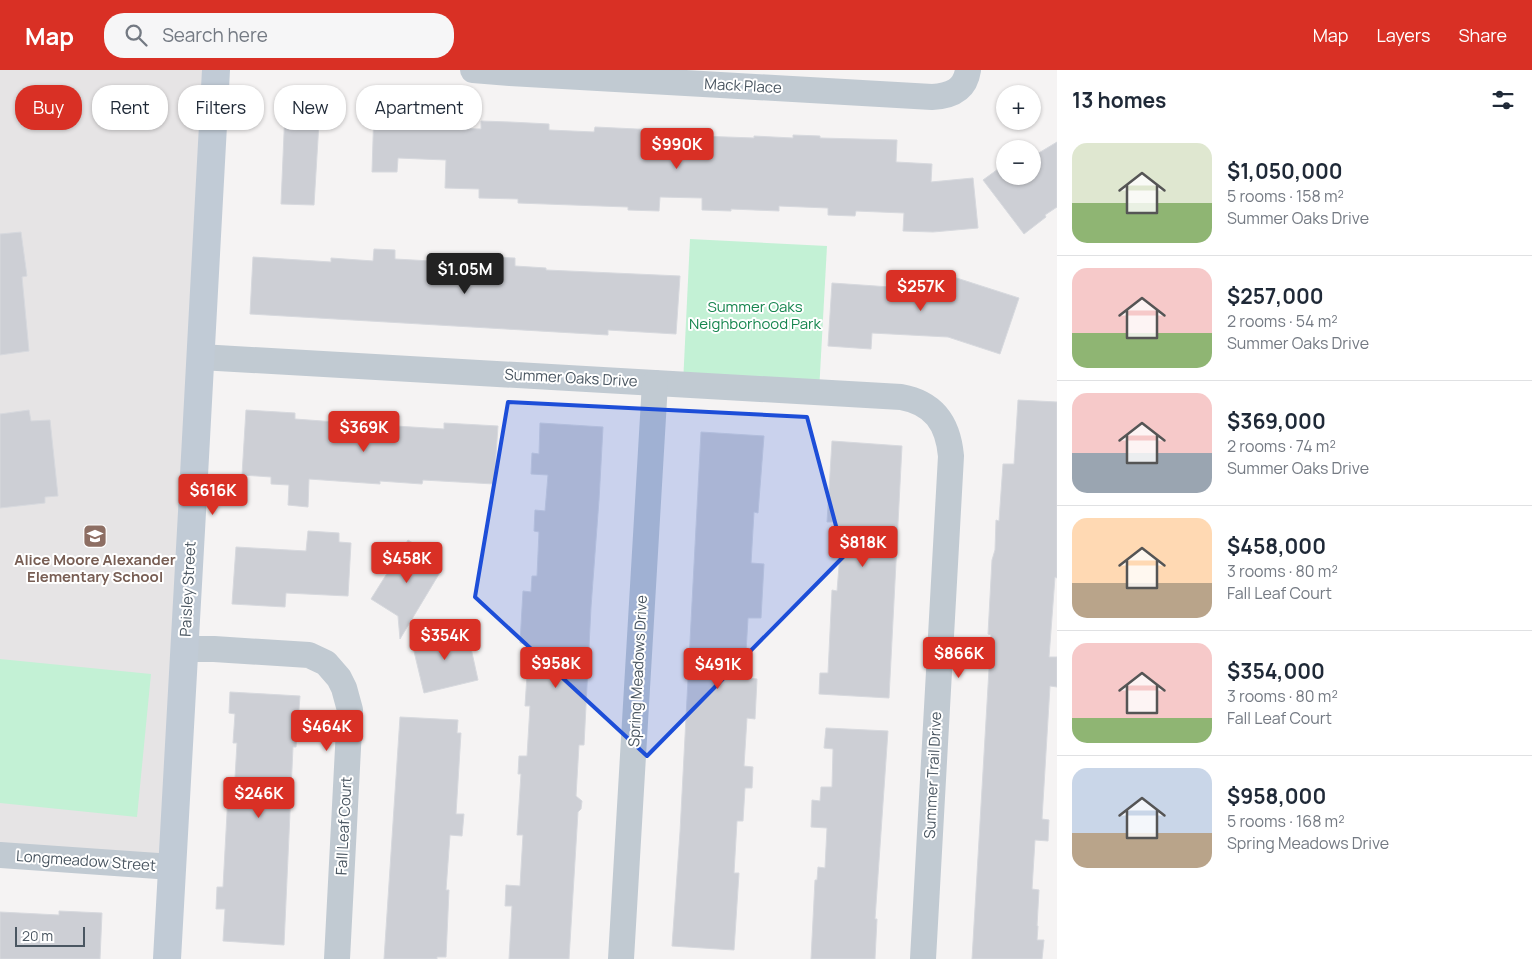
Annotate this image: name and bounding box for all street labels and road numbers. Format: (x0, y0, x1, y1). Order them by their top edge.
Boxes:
street label: Mack Place (704, 73, 782, 98)
street label: Summer Oaks Drive (504, 364, 638, 391)
street label: Paisley Street (175, 541, 200, 637)
street label: Spring Meadows Drive (623, 594, 652, 747)
street label: Summer Trail Drive (919, 711, 946, 839)
street label: Fall Leaf Court (330, 776, 357, 876)
street label: Longmeadow Street (15, 845, 157, 876)

